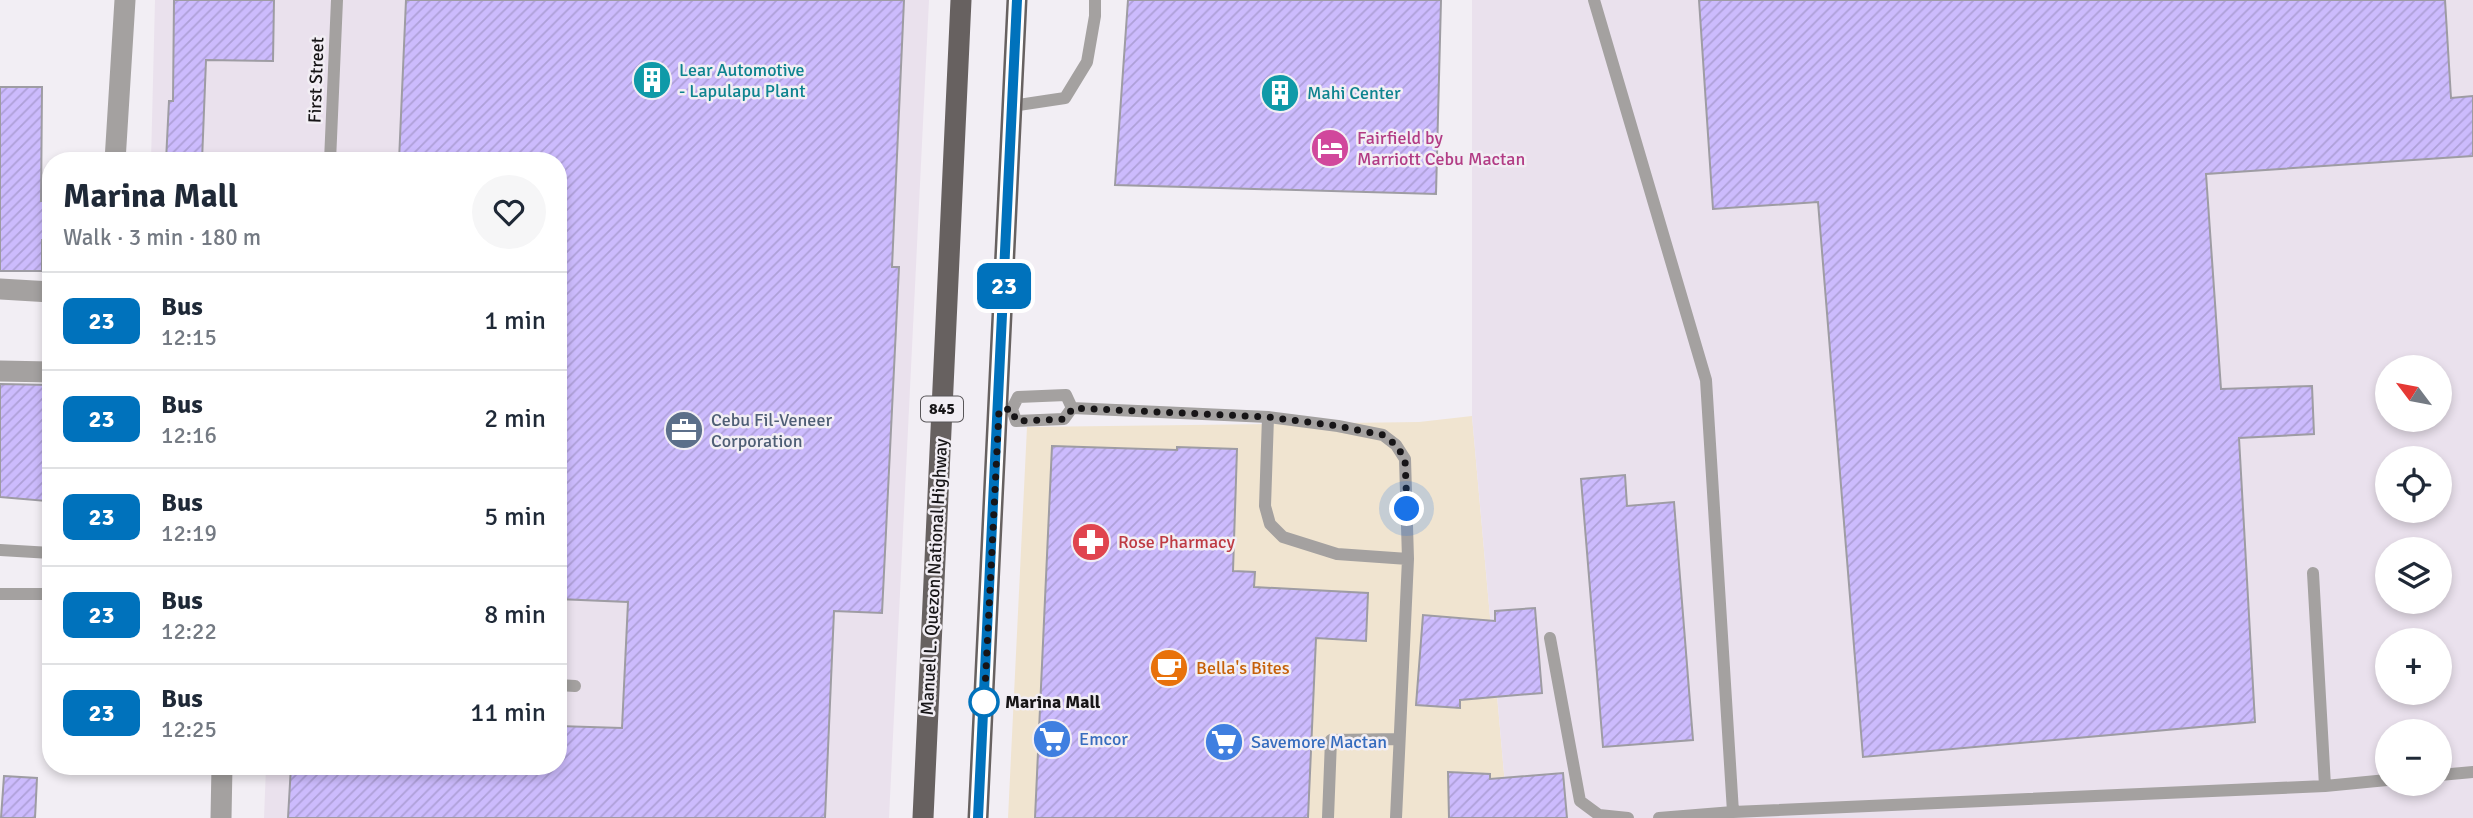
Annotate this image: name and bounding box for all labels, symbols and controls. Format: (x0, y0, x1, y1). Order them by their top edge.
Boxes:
street label: First Street (304, 37, 328, 123)
building icon: Lear Automotive - Lapulapu Plant (631, 59, 673, 101)
place label: Lear Automotive - Lapulapu Plant (679, 59, 806, 102)
building icon: Mahi Center (1259, 72, 1301, 114)
place label: Mahi Center (1307, 82, 1401, 104)
hotel icon: Fairfield by Marriott Cebu Mactan (1309, 127, 1351, 169)
place label: Fairfield by Marriott Cebu Mactan (1357, 127, 1525, 170)
button: heart (472, 175, 546, 249)
text: Marina Mall (63, 176, 238, 217)
text: Walk · 3 min · 180 m (63, 223, 261, 252)
line badge: 23 (972, 263, 1036, 309)
text: 23 (991, 271, 1017, 301)
text: Bus (161, 291, 203, 323)
text: 1 min (484, 305, 546, 337)
text: 23 (89, 306, 114, 336)
text: 12:15 (161, 323, 217, 352)
north arrow (2375, 355, 2452, 432)
map controls (2375, 355, 2452, 796)
text: Bus (161, 389, 203, 421)
road number: 845 (921, 396, 963, 422)
text: 2 min (484, 403, 546, 435)
text: 23 (89, 404, 114, 434)
office icon: Cebu Fil-Veneer Corporation (663, 409, 705, 451)
place label: Cebu Fil-Veneer Corporation (711, 409, 832, 452)
text: 12:16 (161, 421, 217, 450)
street label: Manuel L. Quezon National Highway (916, 437, 952, 716)
button: locate (2375, 446, 2452, 523)
text: Bus (161, 487, 203, 519)
your location (1389, 491, 1424, 526)
text: 5 min (484, 501, 546, 533)
text: 23 (89, 502, 114, 532)
text: 12:19 (161, 519, 217, 548)
pharmacy icon: Rose Pharmacy (1070, 521, 1112, 563)
place label: Rose Pharmacy (1118, 531, 1235, 553)
button: layers (2375, 537, 2452, 614)
text: Bus (161, 585, 203, 617)
text: 8 min (484, 599, 546, 631)
text: 23 (89, 600, 114, 630)
text: 12:22 (161, 617, 217, 646)
button: + (2375, 628, 2452, 705)
cafe icon: Bella's Bites (1148, 647, 1190, 689)
place label: Bella's Bites (1196, 657, 1290, 679)
text: Bus (161, 683, 203, 715)
marker: Marina Mall (969, 687, 999, 717)
place label: Marina Mall (1005, 691, 1101, 713)
text: 11 min (470, 697, 546, 729)
text: 23 (89, 698, 114, 728)
text: 12:25 (161, 715, 217, 744)
supermarket icon: Emcor (1031, 718, 1073, 760)
button: − (2375, 719, 2452, 796)
supermarket icon: Savemore Mactan (1203, 721, 1245, 763)
place label: Emcor (1079, 728, 1128, 750)
place label: Savemore Mactan (1251, 731, 1387, 753)

